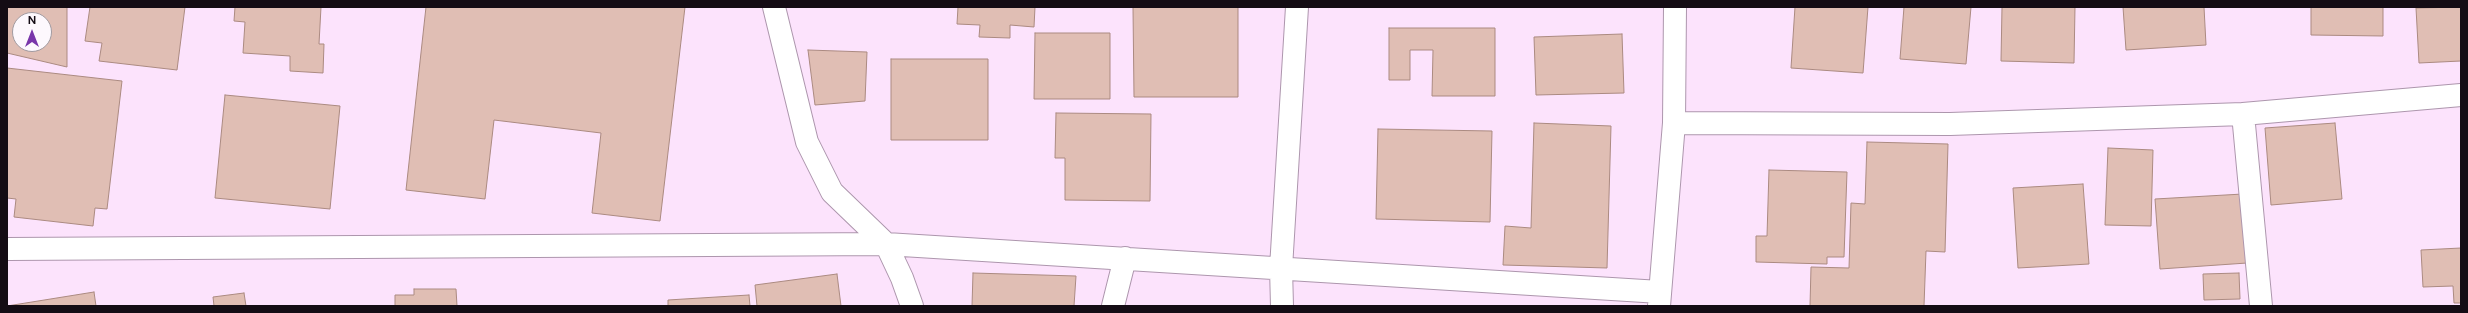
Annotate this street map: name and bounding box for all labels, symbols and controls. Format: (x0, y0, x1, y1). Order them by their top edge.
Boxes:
north arrow (12, 12, 52, 52)
text: N (28, 14, 36, 27)

